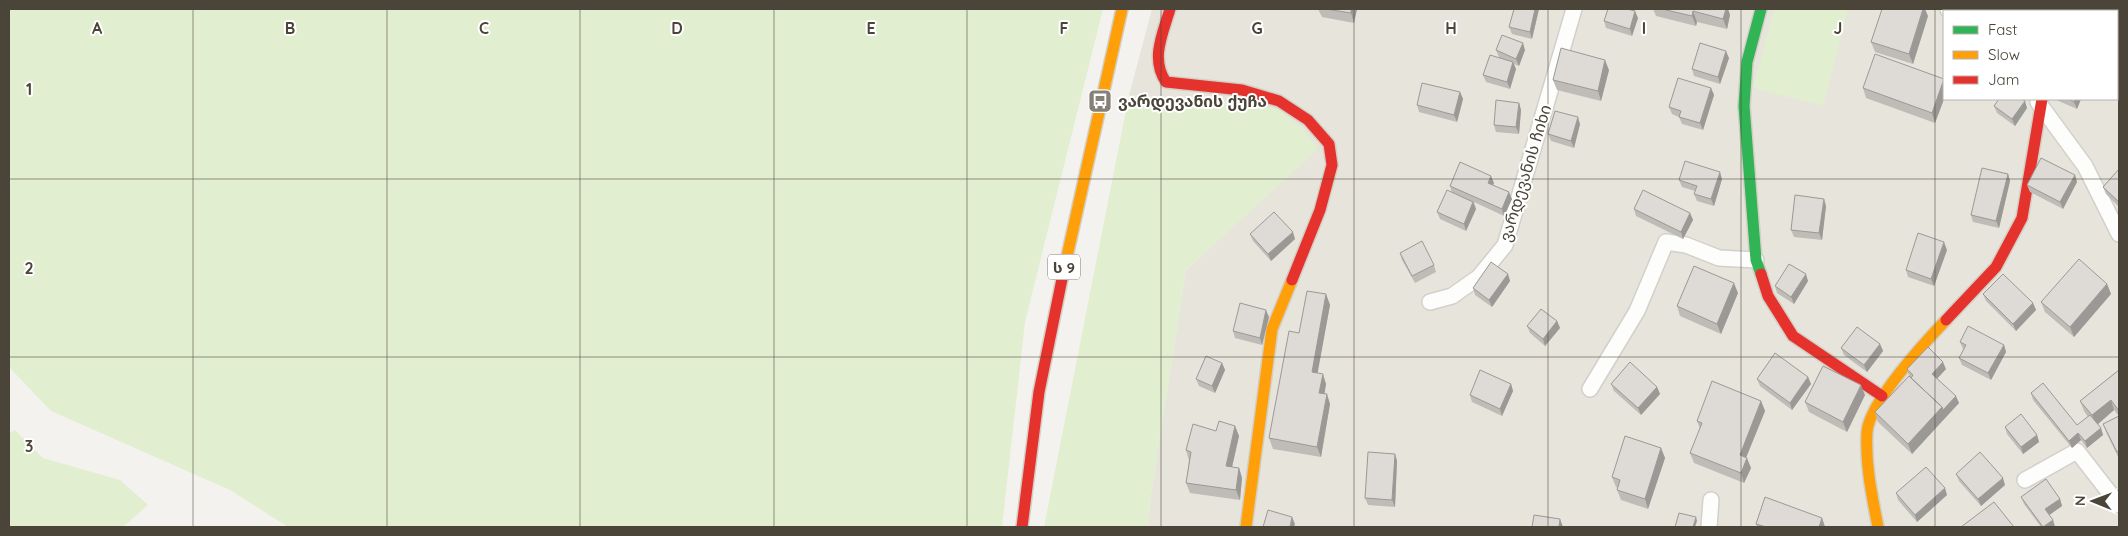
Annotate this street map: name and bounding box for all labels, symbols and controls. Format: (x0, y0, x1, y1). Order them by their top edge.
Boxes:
legend (1943, 10, 2118, 100)
text: A (92, 18, 103, 38)
text: B (285, 18, 295, 38)
text: C (479, 18, 489, 38)
text: D (671, 18, 683, 38)
text: E (866, 18, 876, 38)
text: F (1060, 18, 1069, 38)
text: G (1251, 18, 1263, 38)
text: H (1445, 18, 1457, 38)
text: I (1642, 18, 1646, 38)
text: J (1834, 18, 1842, 38)
text: Fast (1988, 20, 2017, 39)
text: Slow (1988, 45, 2020, 64)
text: Jam (1988, 70, 2019, 89)
text: 1 (26, 79, 32, 99)
bus stop icon: ვარდევანის ქუჩა (1087, 88, 1113, 114)
place label: ვარდევანის ქუჩა (1118, 91, 1267, 112)
street label: ვარდევანის ჩიხი (1495, 102, 1556, 244)
road number: ს 9 (1048, 254, 1080, 280)
text: 2 (24, 258, 34, 278)
text: 3 (25, 436, 33, 456)
north arrow (2068, 476, 2118, 526)
text: N (2071, 495, 2089, 506)

